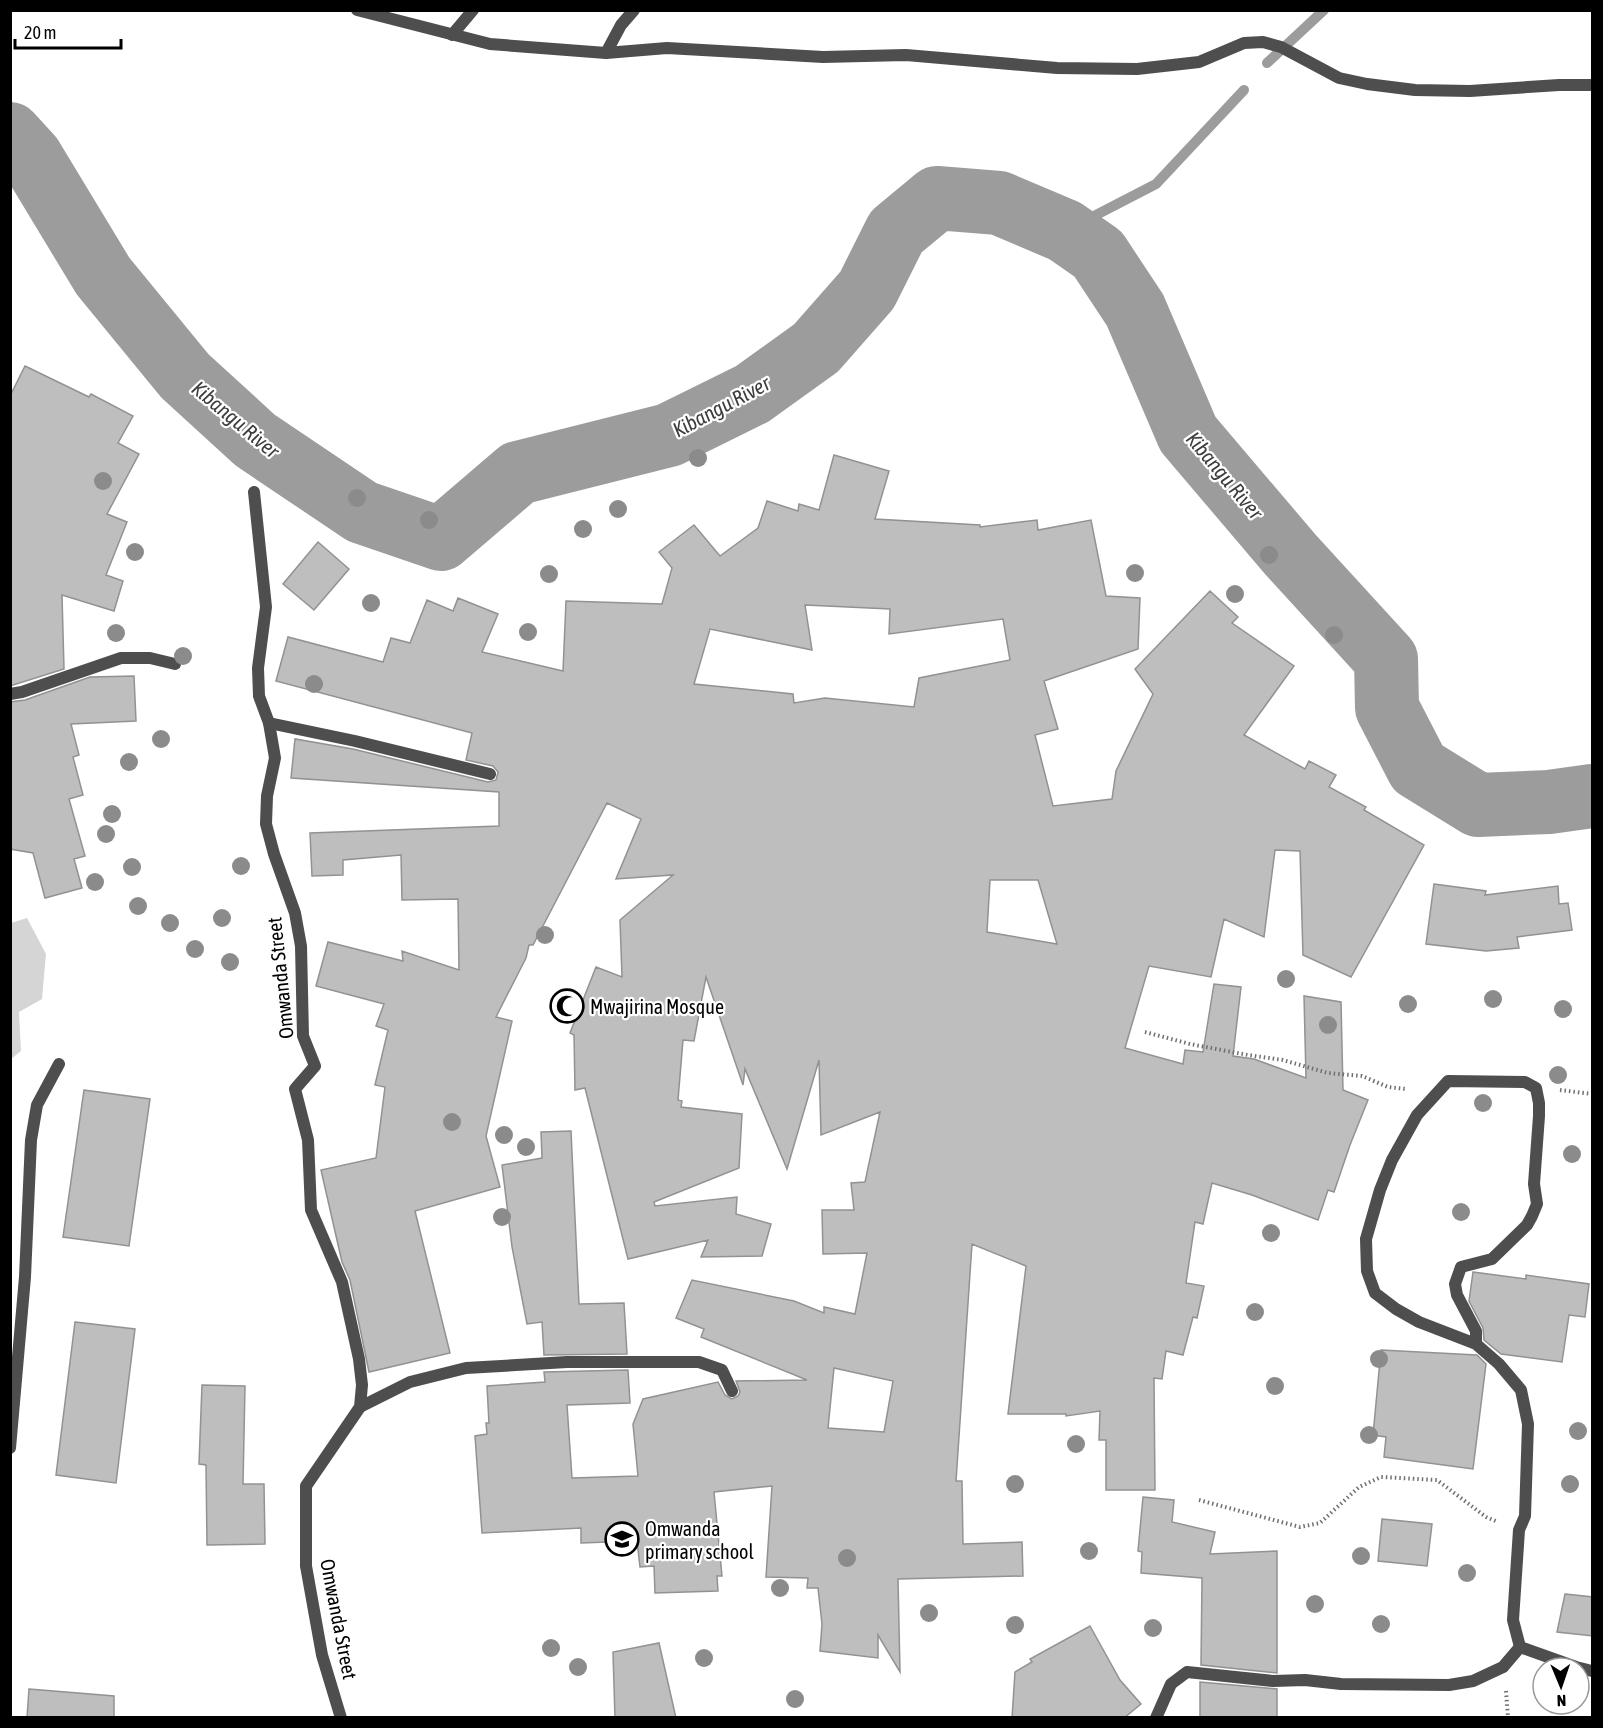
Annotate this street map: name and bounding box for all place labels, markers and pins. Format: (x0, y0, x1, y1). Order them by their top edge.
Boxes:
mosque icon: Mwajirina Mosque (549, 988, 585, 1024)
place label: Mwajirina Mosque (590, 995, 724, 1018)
place label: Omwanda primary school (645, 1517, 755, 1563)
school or university icon: Omwanda primary school (604, 1521, 640, 1557)

